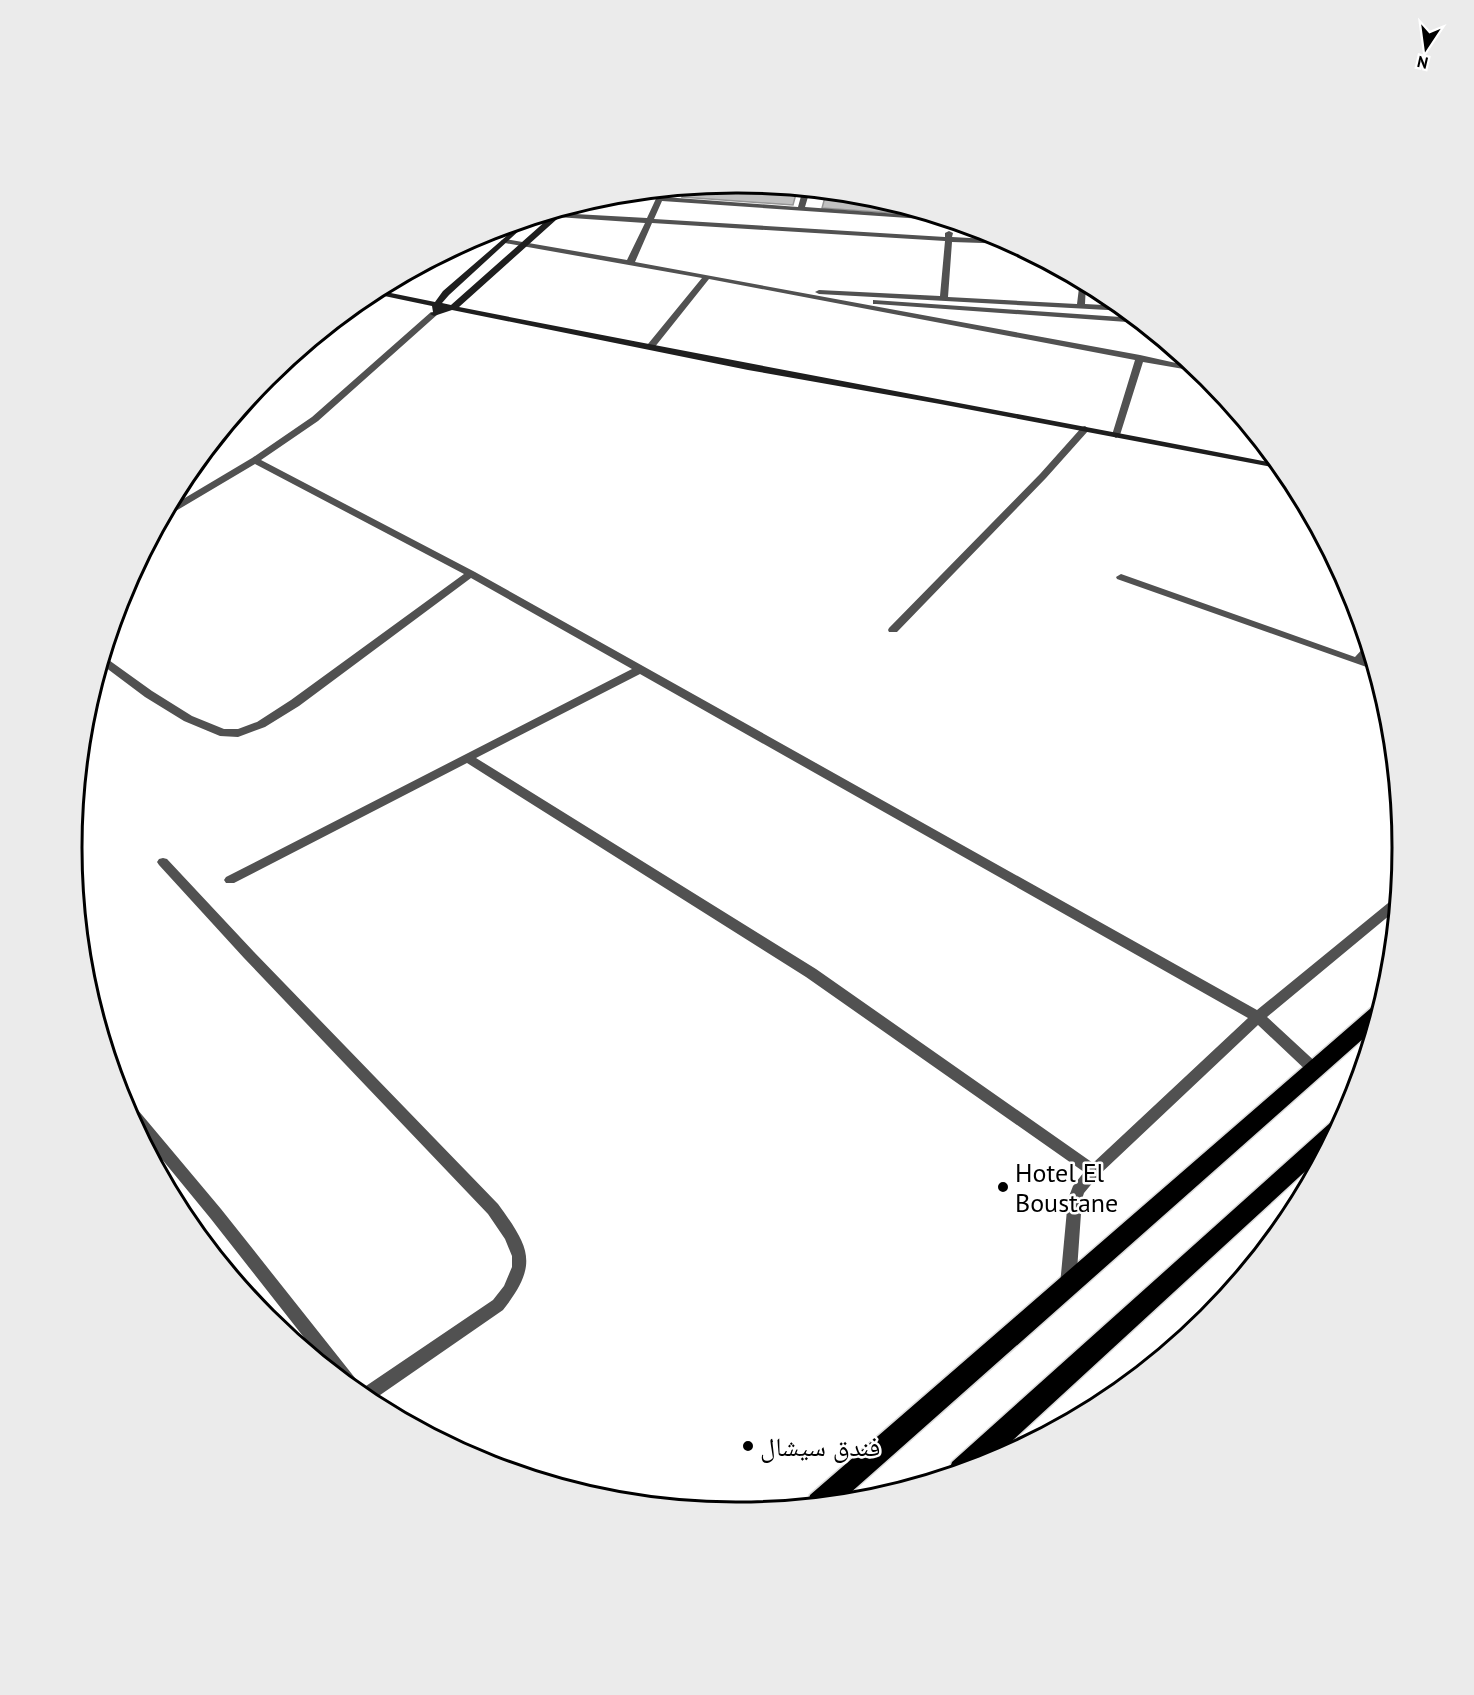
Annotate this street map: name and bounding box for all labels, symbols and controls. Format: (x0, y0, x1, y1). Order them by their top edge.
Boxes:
north arrow (1396, 18, 1456, 78)
text: N (1415, 52, 1430, 74)
place label: Hotel El Boustane (1015, 1156, 1118, 1219)
marker: Hotel El Boustane (996, 1180, 1010, 1194)
place label: فندق سيشال (760, 1430, 880, 1463)
marker: فندق سيشال (741, 1439, 755, 1453)

